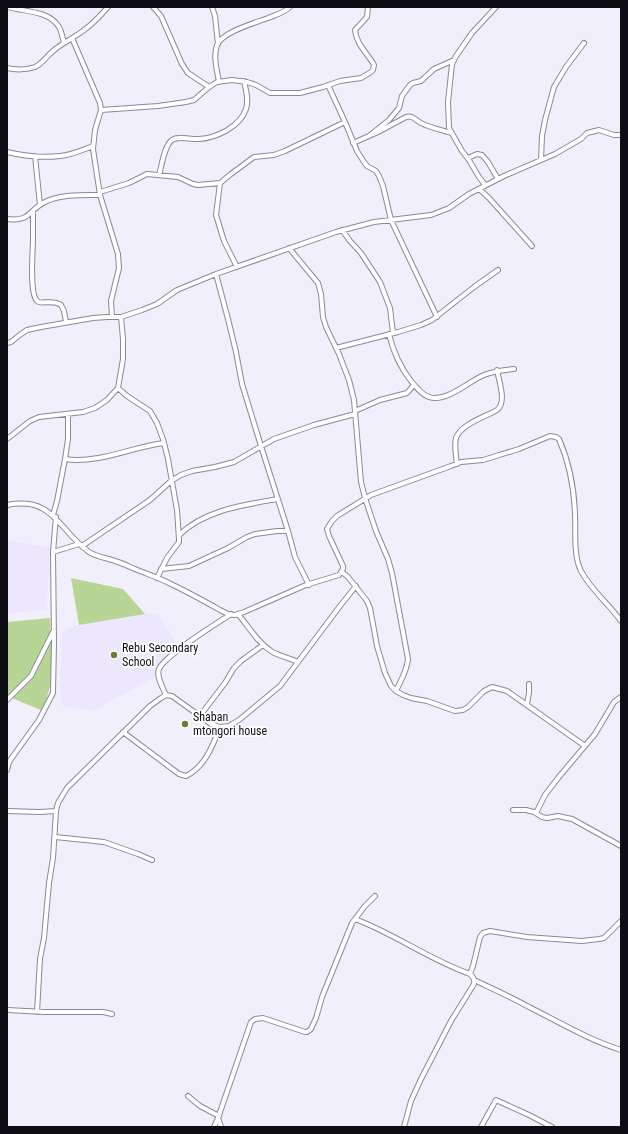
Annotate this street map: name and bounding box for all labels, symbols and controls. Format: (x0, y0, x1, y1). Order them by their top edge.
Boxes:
place label: Rebu Secondary School (122, 641, 198, 669)
marker: Rebu Secondary School (109, 650, 119, 660)
place label: Shaban mtongori house (193, 710, 268, 738)
marker: Shaban mtongori house (180, 719, 190, 729)

